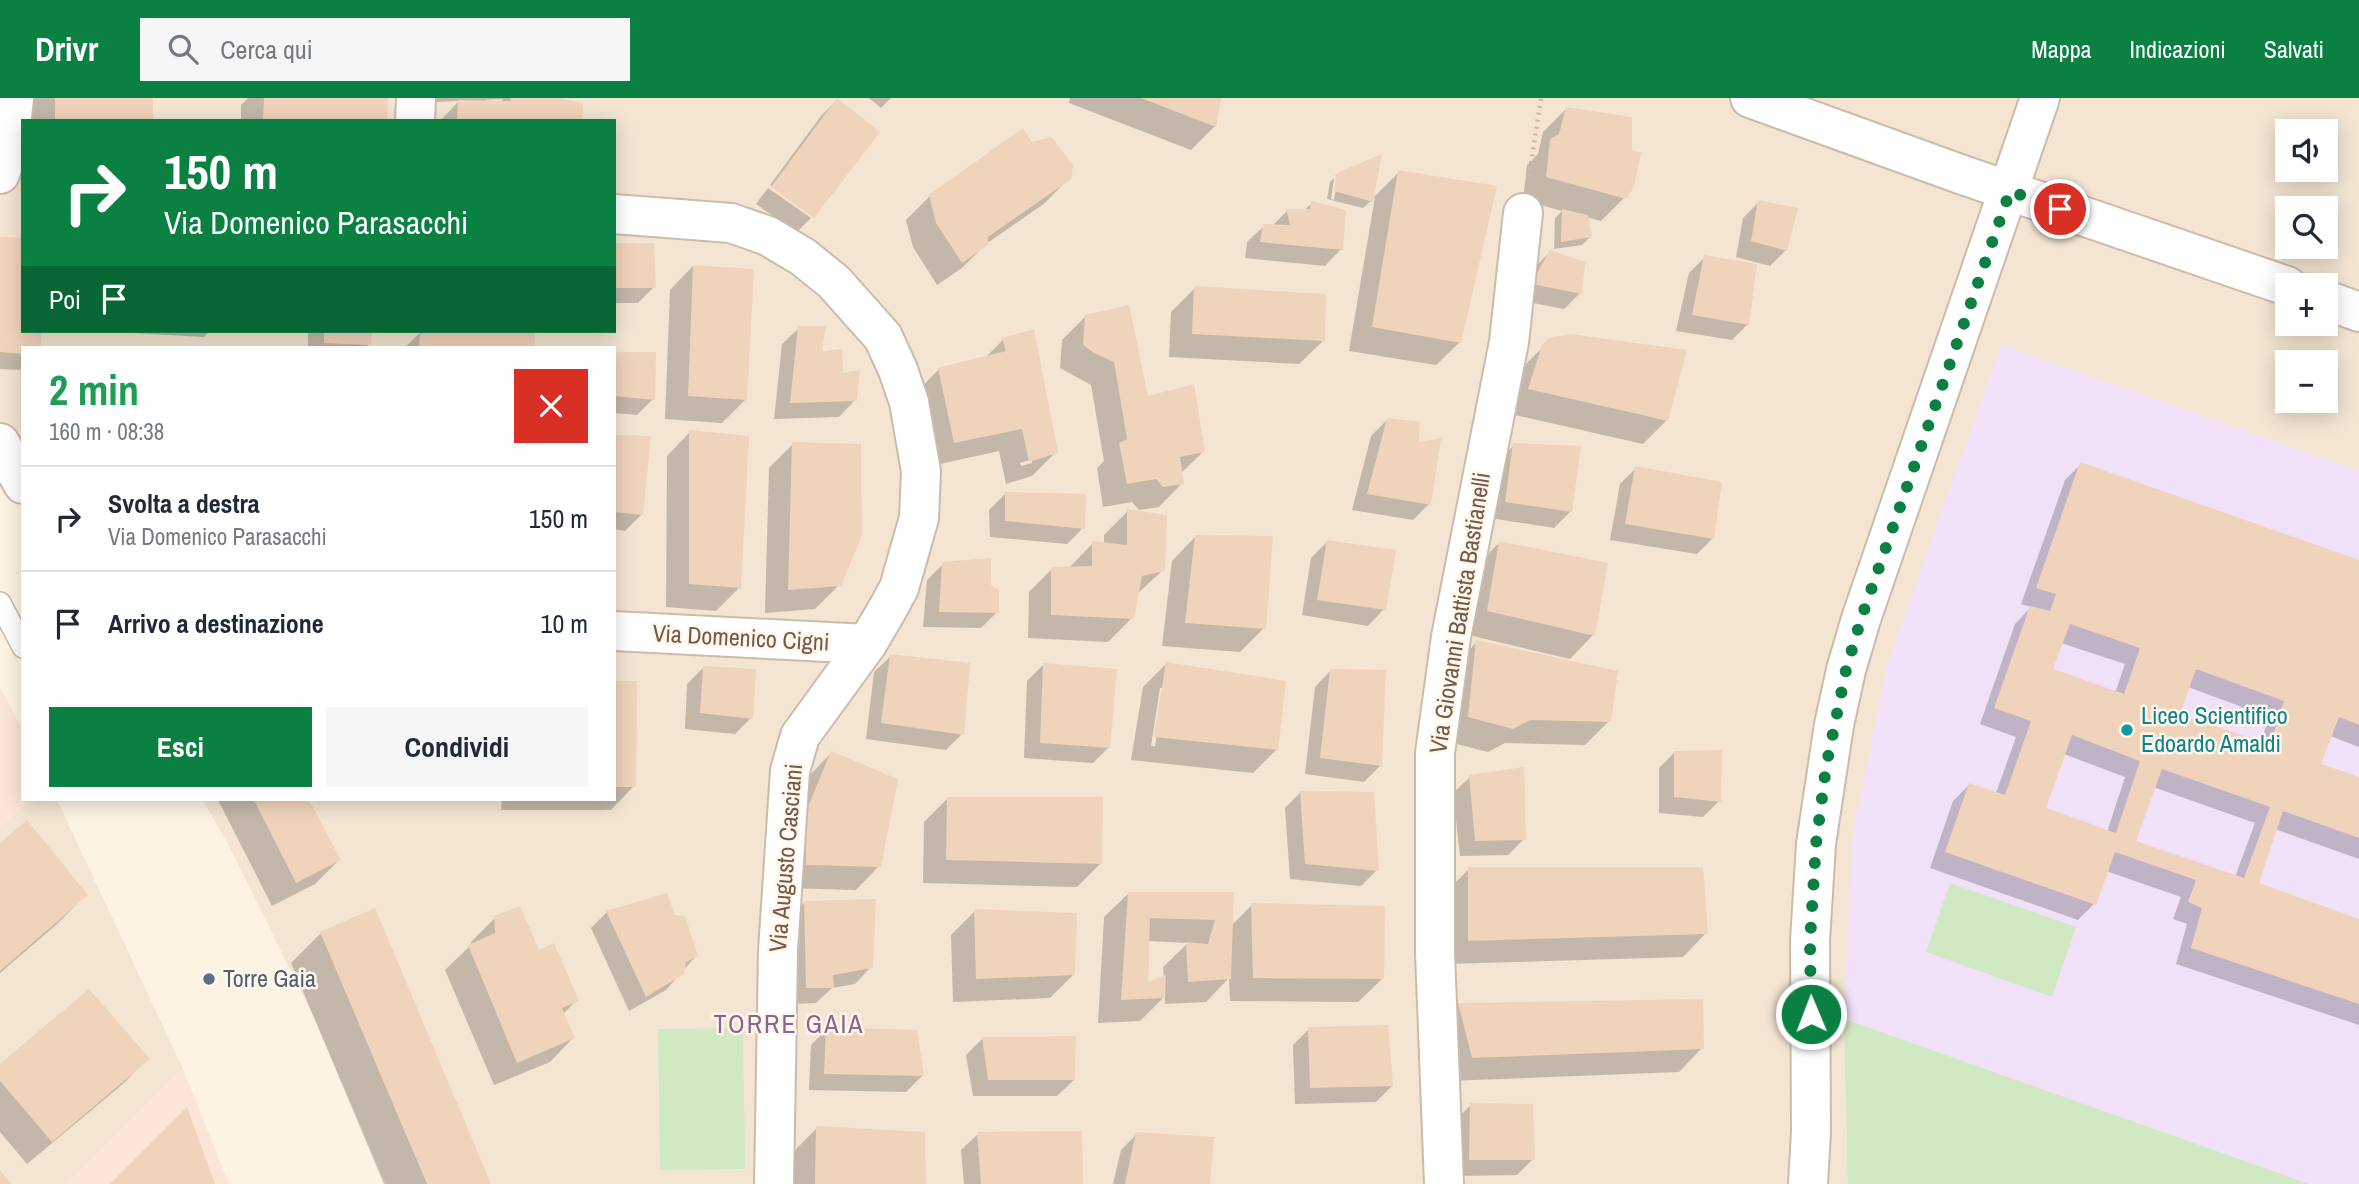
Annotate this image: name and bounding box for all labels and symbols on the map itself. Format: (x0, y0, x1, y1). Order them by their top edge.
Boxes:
pin (2030, 179, 2090, 239)
street label: Via Giovanni Battista Bastianelli (1421, 470, 1497, 756)
street label: Via Domenico Cigni (652, 616, 830, 658)
place label: Liceo Scientifico Edoardo Amaldi (2141, 699, 2288, 759)
marker: Liceo Scientifico Edoardo Amaldi (2119, 722, 2135, 738)
street label: Via Augusto Casciani (761, 762, 809, 953)
place label: Torre Gaia (223, 962, 316, 994)
marker: Torre Gaia (201, 971, 217, 987)
position arrow (1774, 977, 1848, 1051)
district label: TORRE GAIA (713, 1006, 865, 1041)

